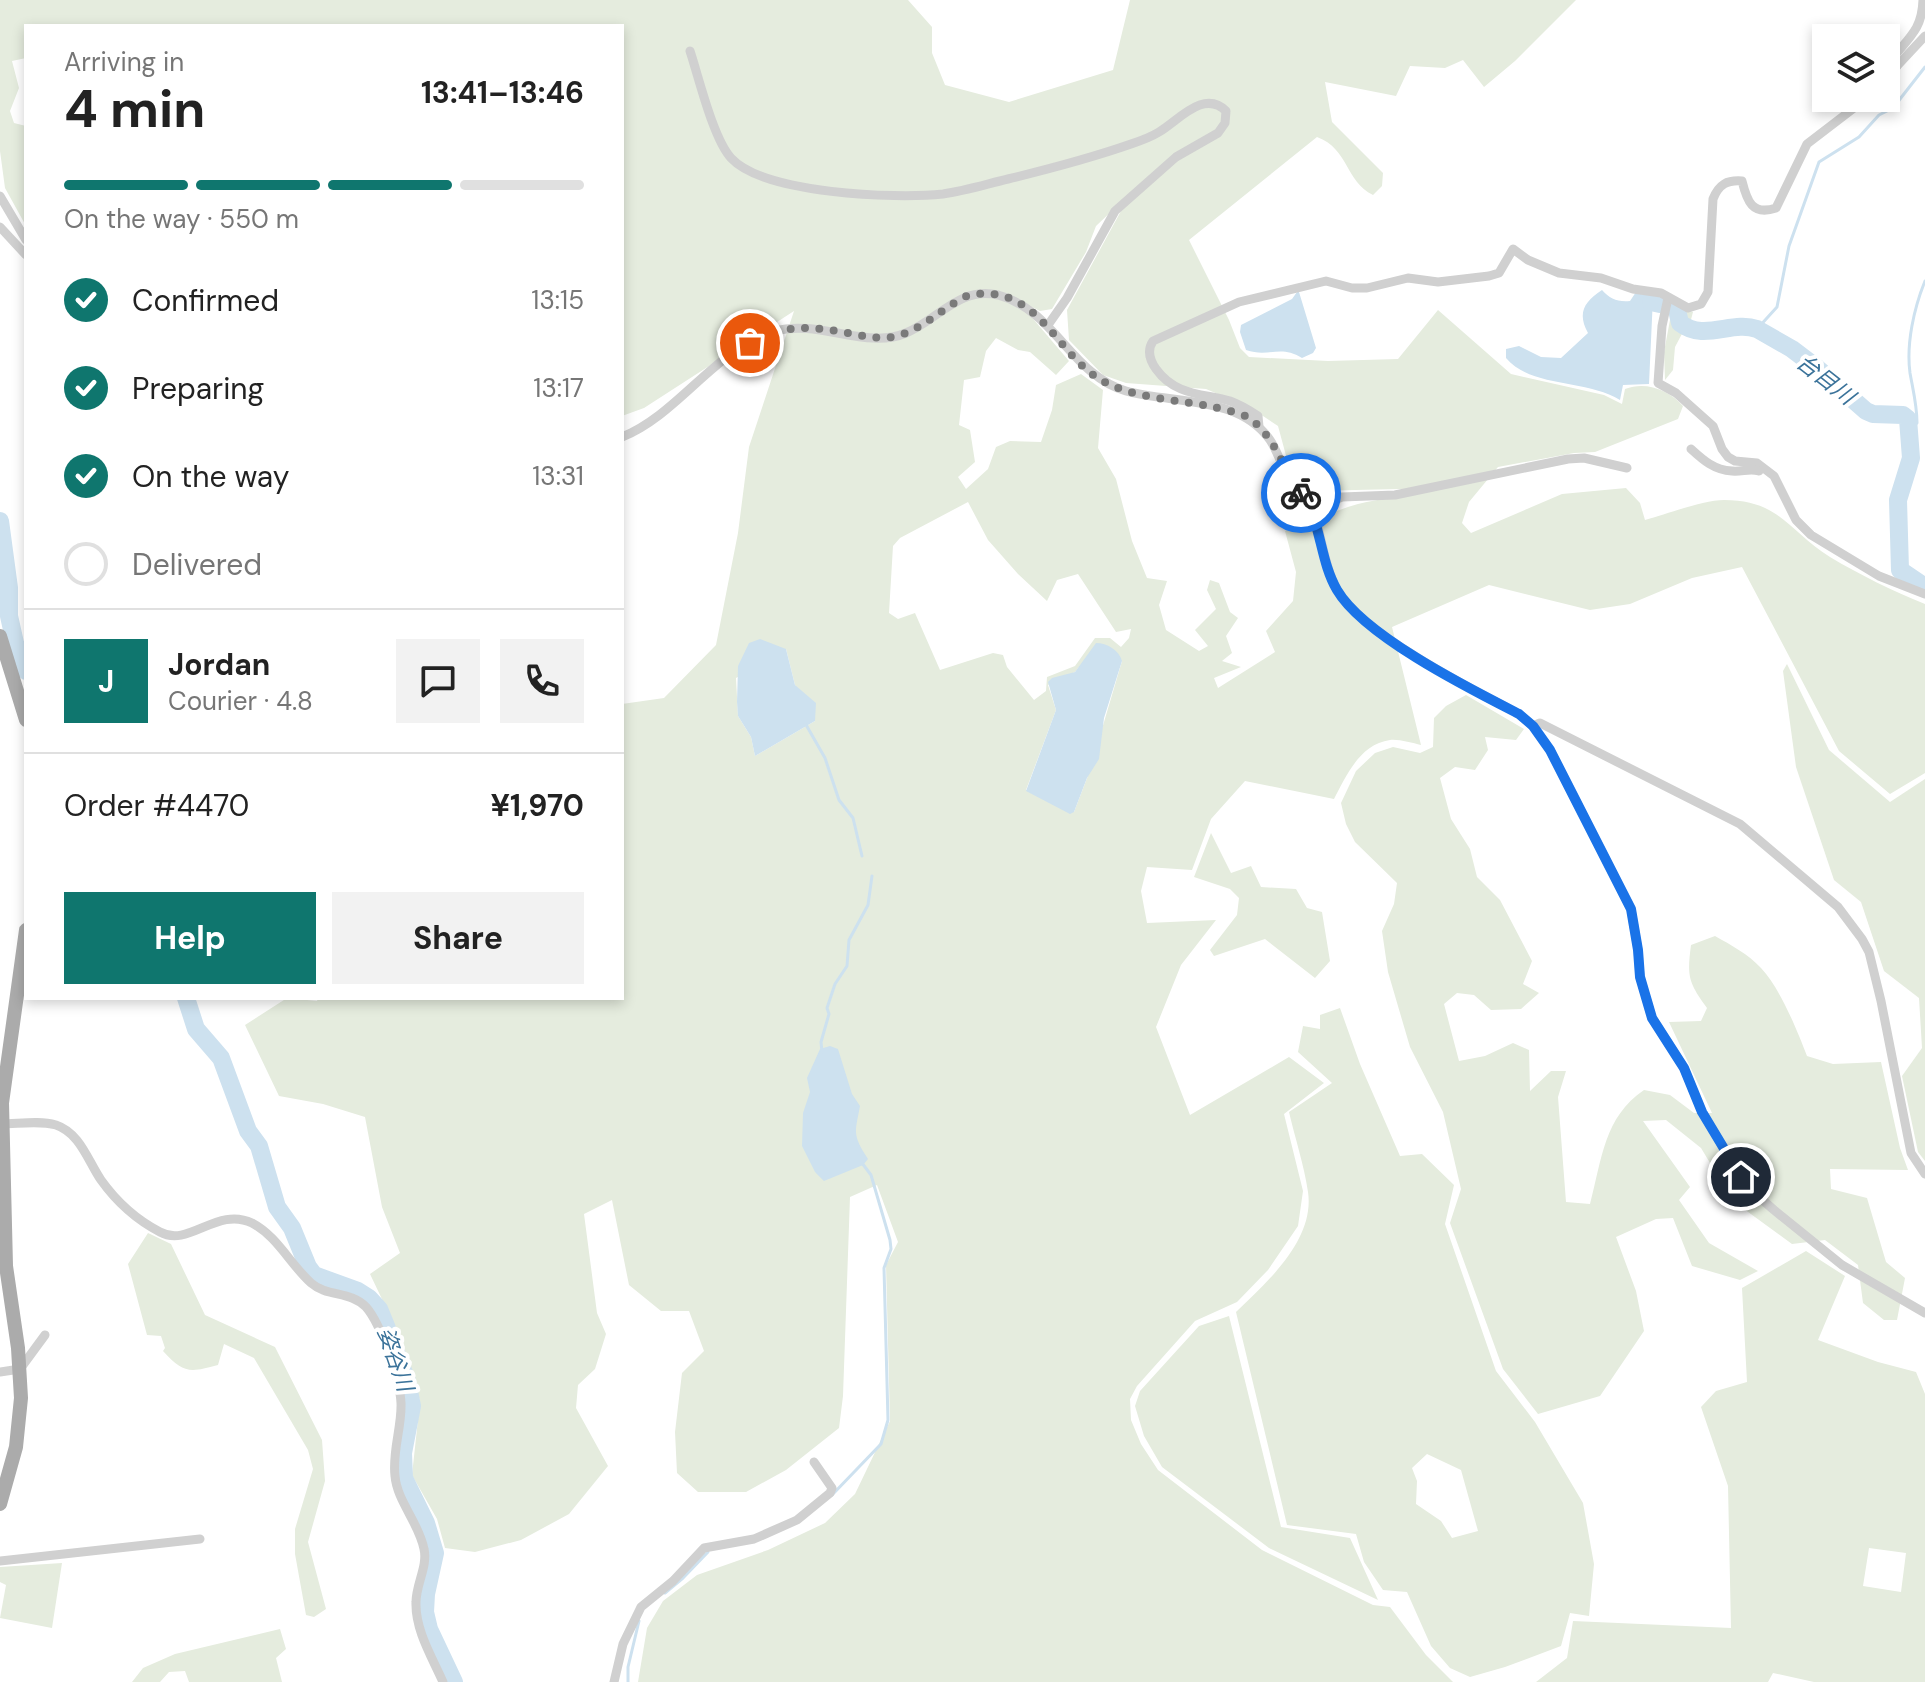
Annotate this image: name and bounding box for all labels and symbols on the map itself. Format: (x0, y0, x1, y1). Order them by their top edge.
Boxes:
pin (716, 309, 784, 377)
water label: 台目川 (1791, 348, 1862, 412)
courier (1261, 453, 1341, 533)
pin (1707, 1143, 1775, 1211)
water label: 姿谷川 (371, 1323, 421, 1397)

